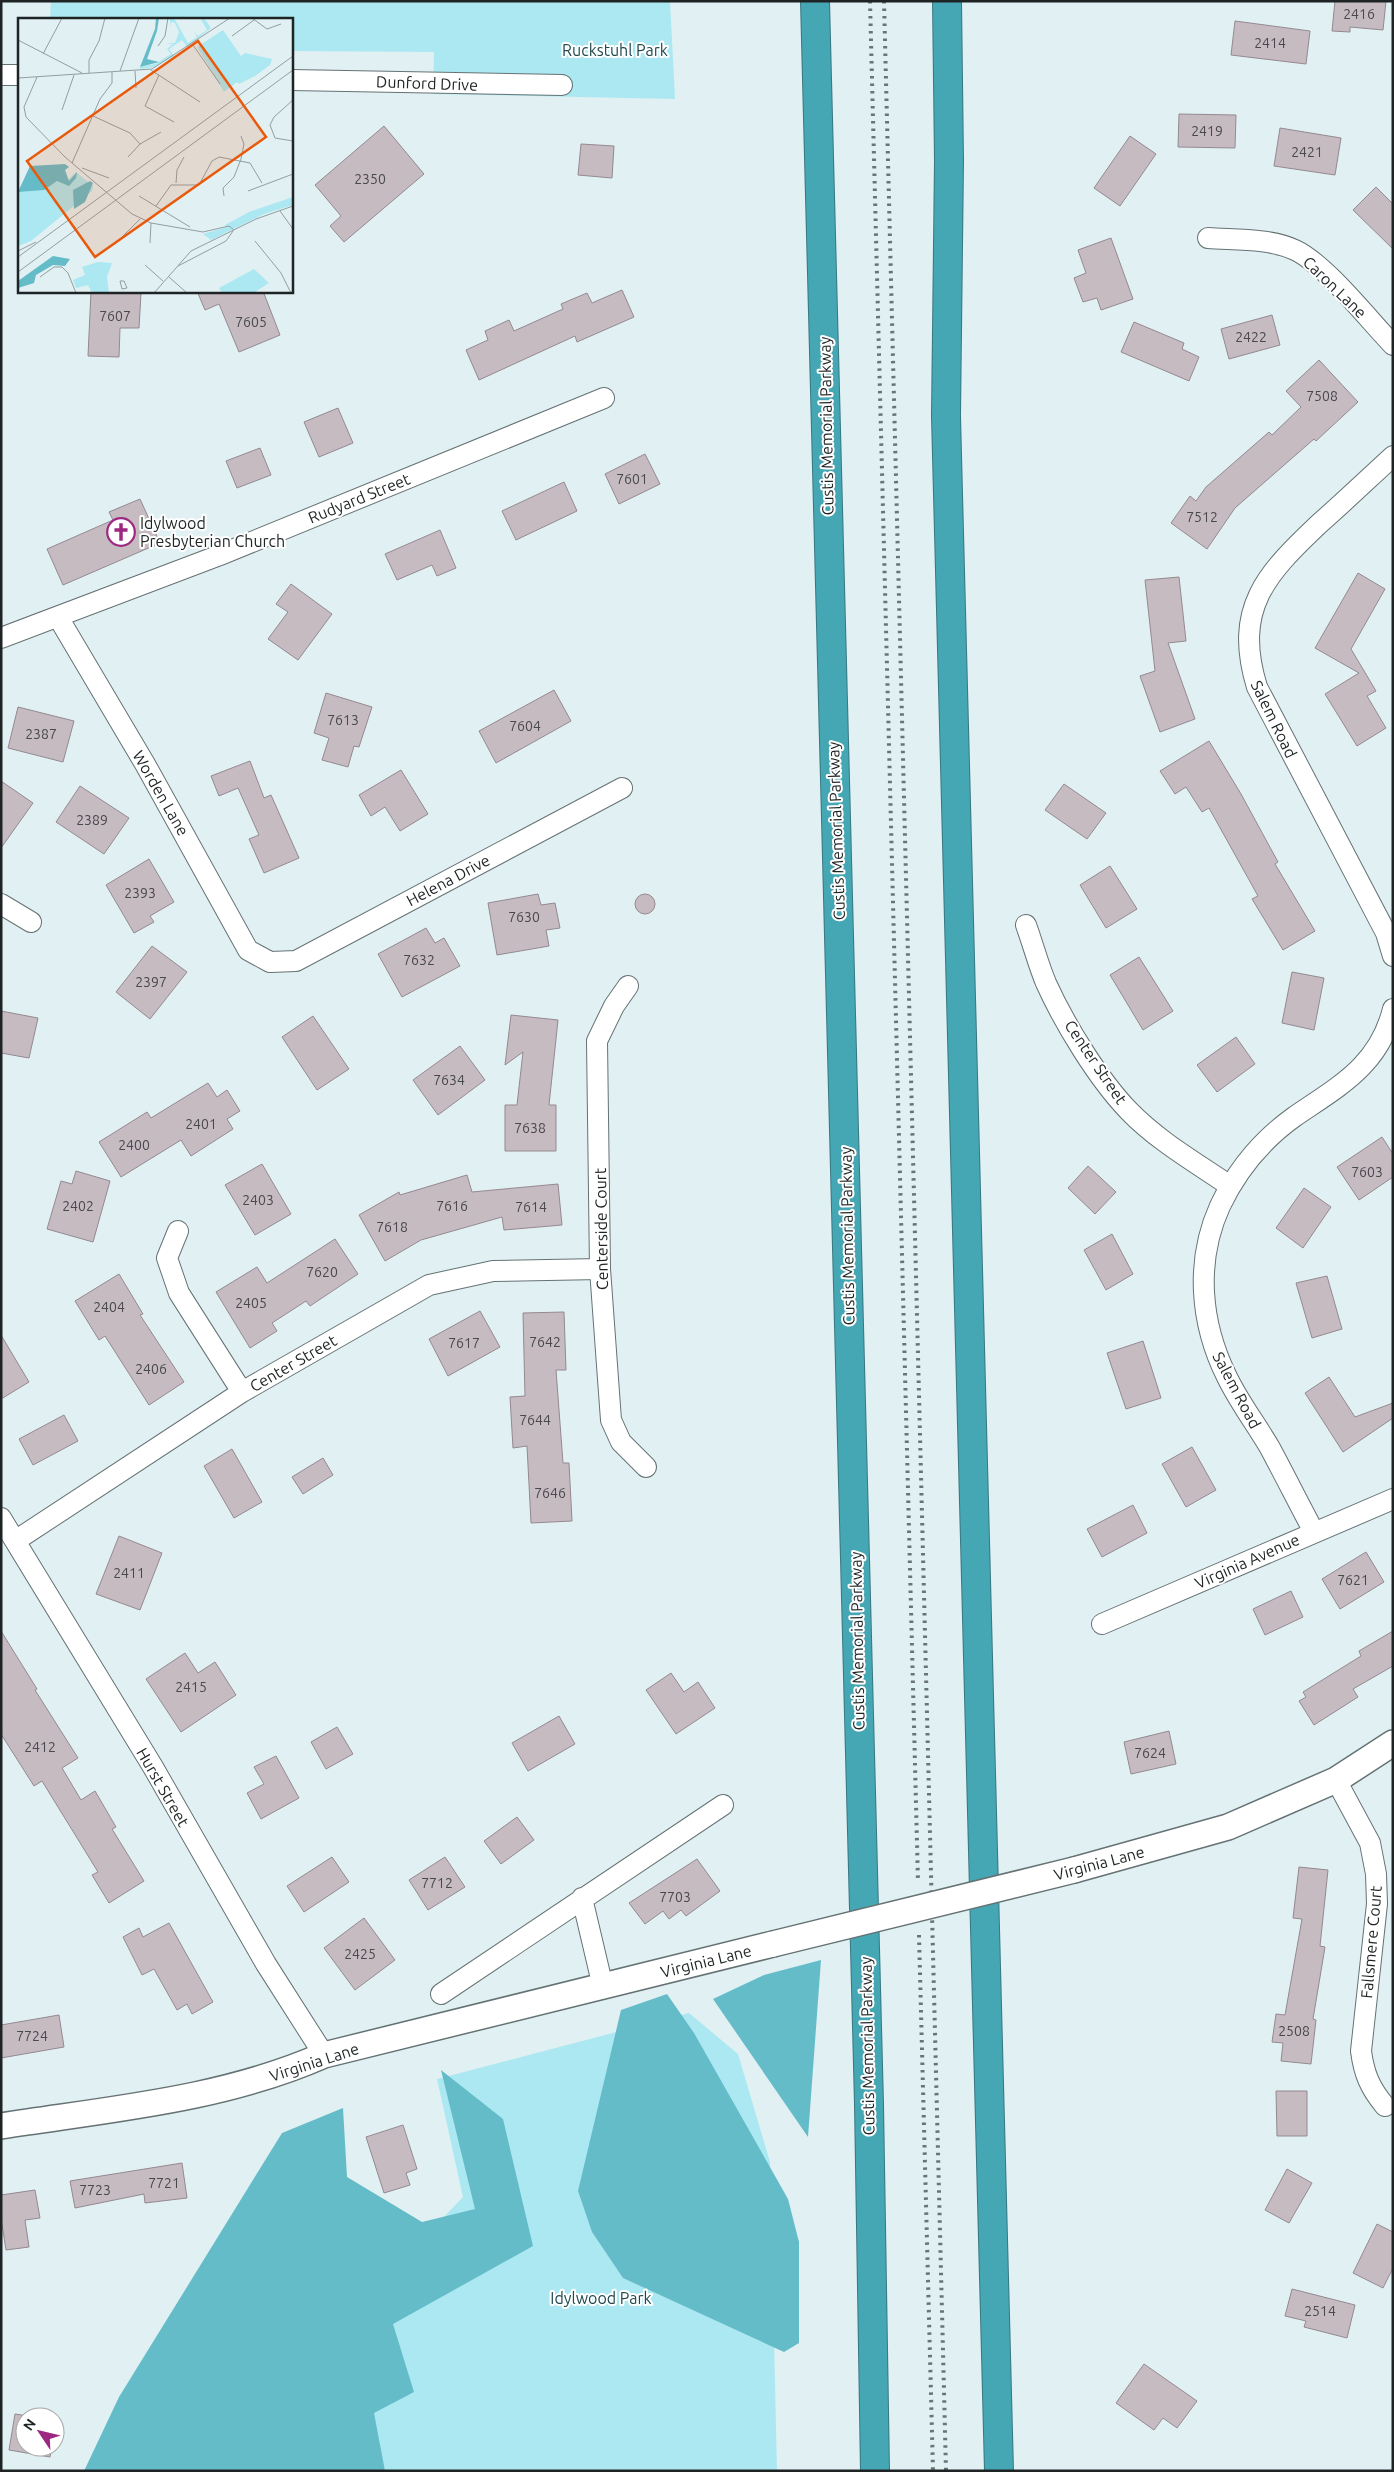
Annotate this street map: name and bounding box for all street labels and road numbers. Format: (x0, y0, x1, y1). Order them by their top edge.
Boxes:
street label: Dunford Drive (376, 72, 478, 94)
street label: Caron Lane (1300, 253, 1370, 321)
street label: Custis Memorial Parkway (815, 336, 837, 515)
street label: Rudyard Street (305, 469, 413, 527)
street label: Salem Road (1247, 677, 1301, 761)
street label: Custis Memorial Parkway (824, 741, 848, 921)
street label: Worden Lane (129, 747, 193, 839)
street label: Helena Drive (403, 850, 493, 910)
street label: Center Street (1061, 1017, 1131, 1108)
street label: Custis Memorial Parkway (836, 1146, 858, 1325)
street label: Centerside Court (591, 1167, 611, 1290)
street label: Center Street (246, 1331, 340, 1395)
street label: Salem Road (1209, 1349, 1265, 1431)
street label: Virginia Avenue (1192, 1530, 1302, 1592)
street label: Custis Memorial Parkway (846, 1551, 868, 1730)
street label: Hurst Street (133, 1744, 193, 1830)
street label: Virginia Lane (1052, 1842, 1146, 1884)
street label: Fallsmere Court (1357, 1884, 1385, 1999)
street label: Virginia Lane (659, 1941, 753, 1981)
street label: Custis Memorial Parkway (856, 1956, 878, 2135)
street label: Virginia Lane (267, 2039, 361, 2085)

